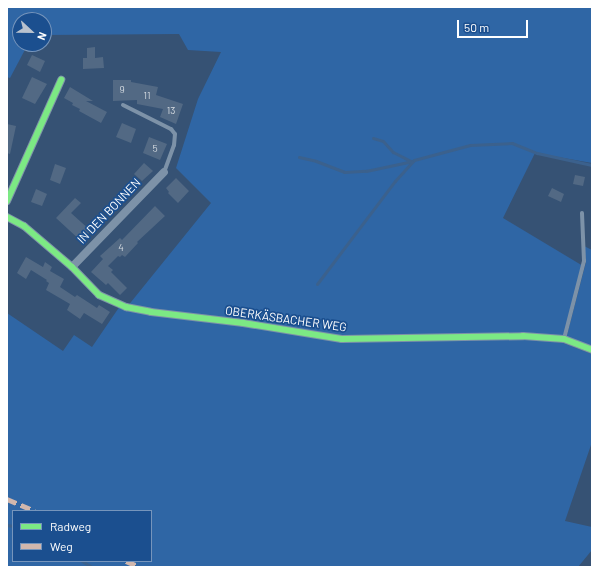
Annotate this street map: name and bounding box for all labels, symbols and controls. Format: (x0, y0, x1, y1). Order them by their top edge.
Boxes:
north arrow (12, 12, 52, 52)
scale bar (459, 12, 530, 38)
text: 50 m (464, 20, 489, 34)
text: N (35, 30, 50, 42)
house number: 9 (119, 84, 125, 96)
house number: 11 (143, 90, 151, 102)
house number: 13 (167, 105, 175, 117)
house number: 5 (152, 143, 158, 155)
street label: IN DEN BONNEN (74, 175, 144, 247)
house number: 4 (118, 242, 124, 254)
street label: OBERKÄSBACHER WEG (224, 303, 348, 335)
legend (12, 510, 152, 562)
text: Radweg (50, 519, 91, 533)
text: Weg (50, 539, 73, 553)

